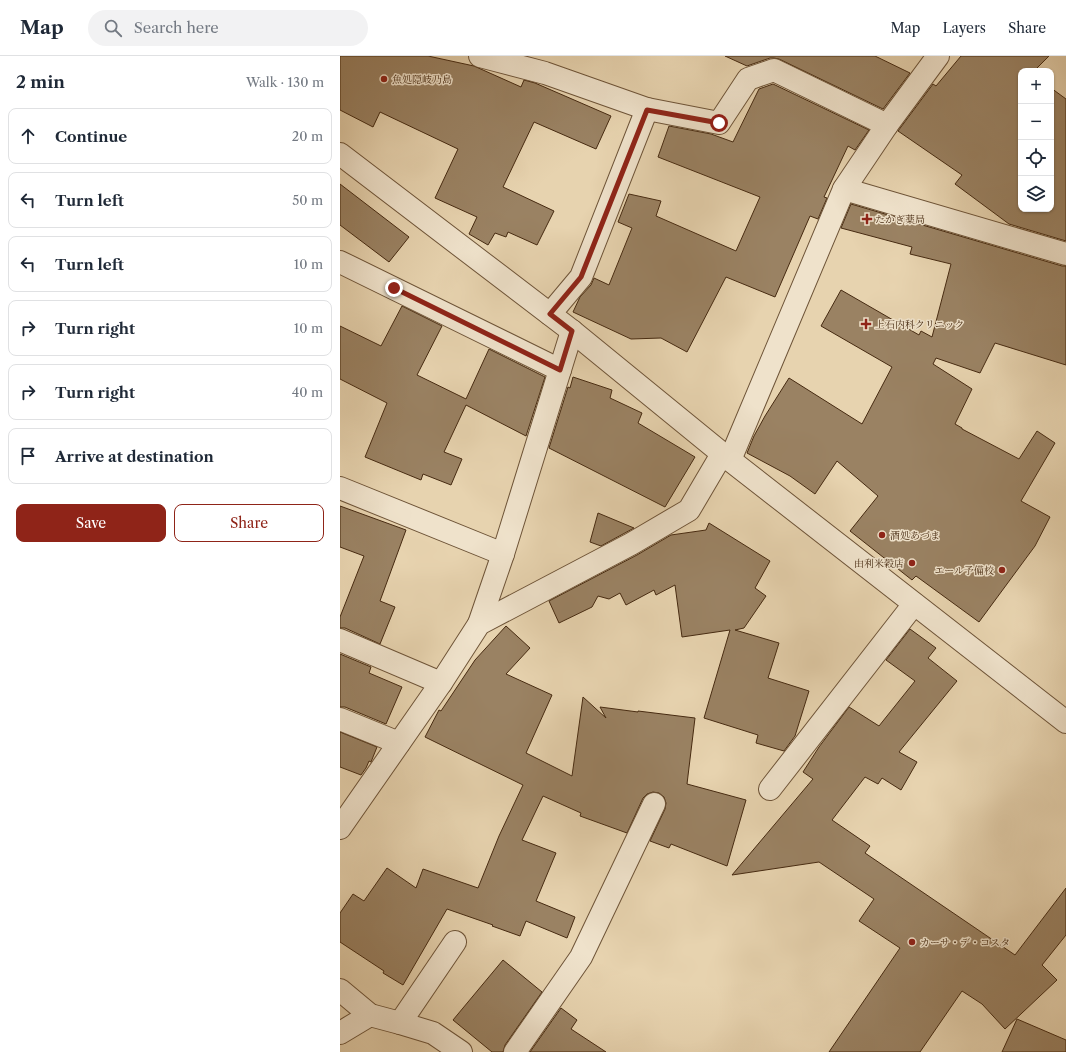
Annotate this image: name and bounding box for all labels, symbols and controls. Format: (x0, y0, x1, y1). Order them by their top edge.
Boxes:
search box (88, 10, 368, 46)
text: Map (20, 16, 64, 39)
icon: search (102, 17, 124, 39)
text: Search here (134, 18, 219, 37)
text: Map (890, 19, 920, 37)
text: Layers (942, 19, 986, 37)
text: Share (1008, 19, 1046, 37)
map controls (1018, 68, 1054, 212)
button: + (1018, 68, 1054, 104)
text: 2 min (16, 72, 65, 92)
place label: 魚処隠岐乃島 (392, 73, 452, 86)
text: Walk · 130 m (246, 74, 324, 90)
marker: 魚処隠岐乃島 (379, 74, 389, 84)
button: − (1018, 104, 1054, 140)
route start (710, 114, 728, 132)
icon: ahead (17, 125, 39, 147)
text: Continue (55, 127, 127, 146)
text: 20 m (292, 128, 323, 144)
button: locate (1018, 140, 1054, 176)
button: layers (1018, 176, 1054, 212)
icon: left (17, 189, 39, 211)
text: Turn left (55, 191, 124, 210)
text: 50 m (292, 192, 323, 208)
place label: たかぎ薬局 (875, 213, 925, 226)
marker: たかぎ薬局 (862, 214, 872, 224)
icon: left (17, 253, 39, 275)
text: Turn left (55, 255, 124, 274)
text: 10 m (294, 256, 323, 272)
route end (385, 279, 403, 297)
icon: right (17, 317, 39, 339)
marker: 上石内科クリニック (860, 318, 872, 330)
place label: 上石内科クリニック (875, 318, 964, 331)
text: Turn right (55, 319, 135, 338)
text: 10 m (294, 320, 323, 336)
icon: right (17, 381, 39, 403)
text: Turn right (55, 383, 135, 402)
text: 40 m (292, 384, 323, 400)
icon: arrive (17, 445, 39, 467)
text: Arrive at destination (55, 447, 214, 466)
button: Save (16, 504, 166, 542)
button: Share (174, 504, 324, 542)
place label: 酒処あづま (890, 529, 940, 542)
marker: 酒処あづま (877, 530, 887, 540)
place label: 由利米穀店 (854, 557, 904, 570)
marker: 由利米穀店 (907, 558, 917, 568)
place label: エール予備校 (934, 564, 994, 577)
marker: エール予備校 (997, 565, 1007, 575)
place label: カーサ・デ・コスタ (920, 936, 1010, 949)
marker: カーサ・デ・コスタ (907, 937, 917, 947)

